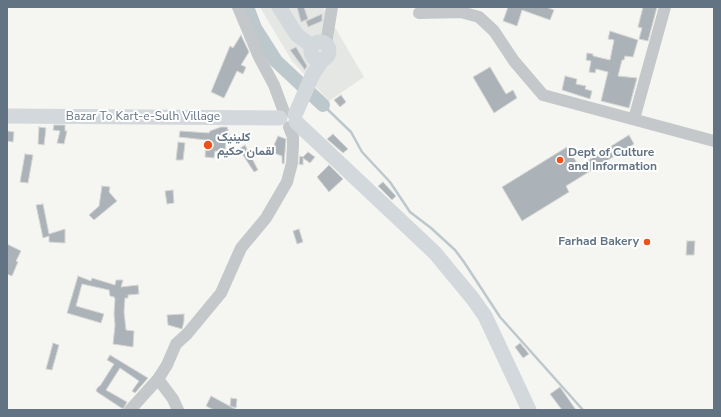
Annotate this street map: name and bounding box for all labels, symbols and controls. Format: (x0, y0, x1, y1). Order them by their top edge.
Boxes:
street label: Bazar To Kart-e-Sulh Village (66, 110, 220, 124)
place label: کلینیک لقمان حکیم (217, 131, 275, 159)
marker: کلینیک لقمان حکیم (202, 139, 214, 151)
place label: Dept of Culture and Information (568, 146, 657, 174)
marker: Dept of Culture and Information (555, 155, 565, 165)
place label: Farhad Bakery (558, 235, 639, 249)
marker: Farhad Bakery (642, 237, 652, 247)

